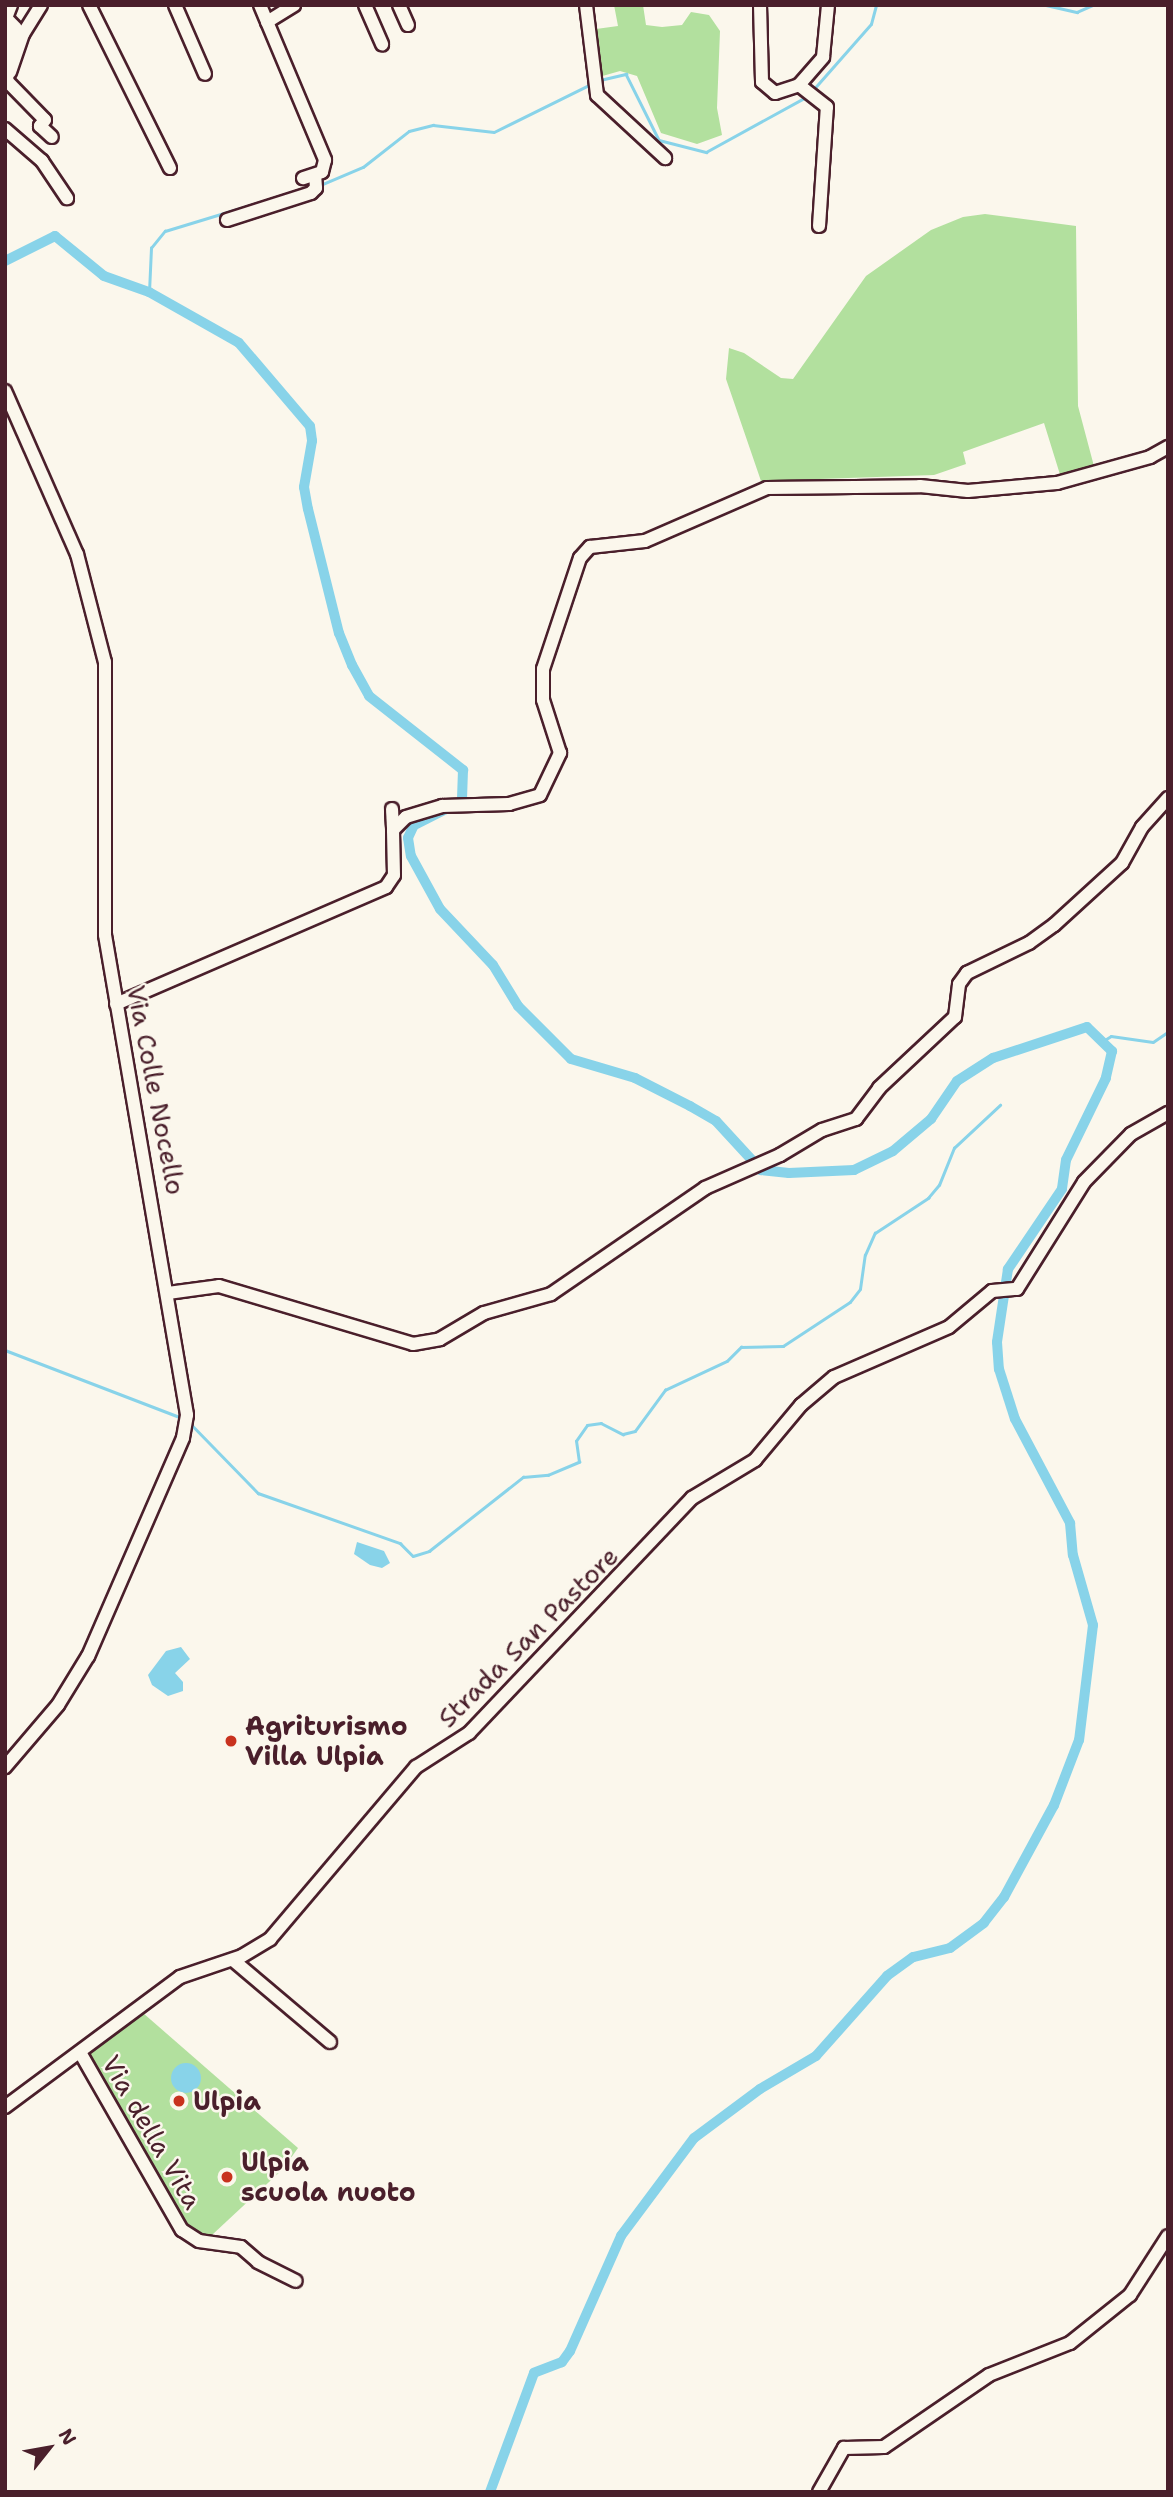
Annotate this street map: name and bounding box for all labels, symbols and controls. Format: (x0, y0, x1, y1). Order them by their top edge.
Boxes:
street label: Via Colle Nocello (120, 983, 192, 1197)
street label: Strada San Pastore (431, 1540, 625, 1734)
place label: Agriturismo Villa Ulpia (245, 1710, 408, 1772)
marker: Agriturismo Villa Ulpia (223, 1733, 239, 1749)
street label: Via della Vita (95, 2050, 209, 2214)
place label: Ulpia (193, 2085, 261, 2117)
marker: Ulpia (171, 2093, 187, 2109)
place label: Ulpia scuola nuoto (241, 2146, 416, 2208)
marker: Ulpia scuola nuoto (219, 2169, 235, 2185)
north arrow (14, 2413, 84, 2483)
text: N (53, 2424, 82, 2450)

